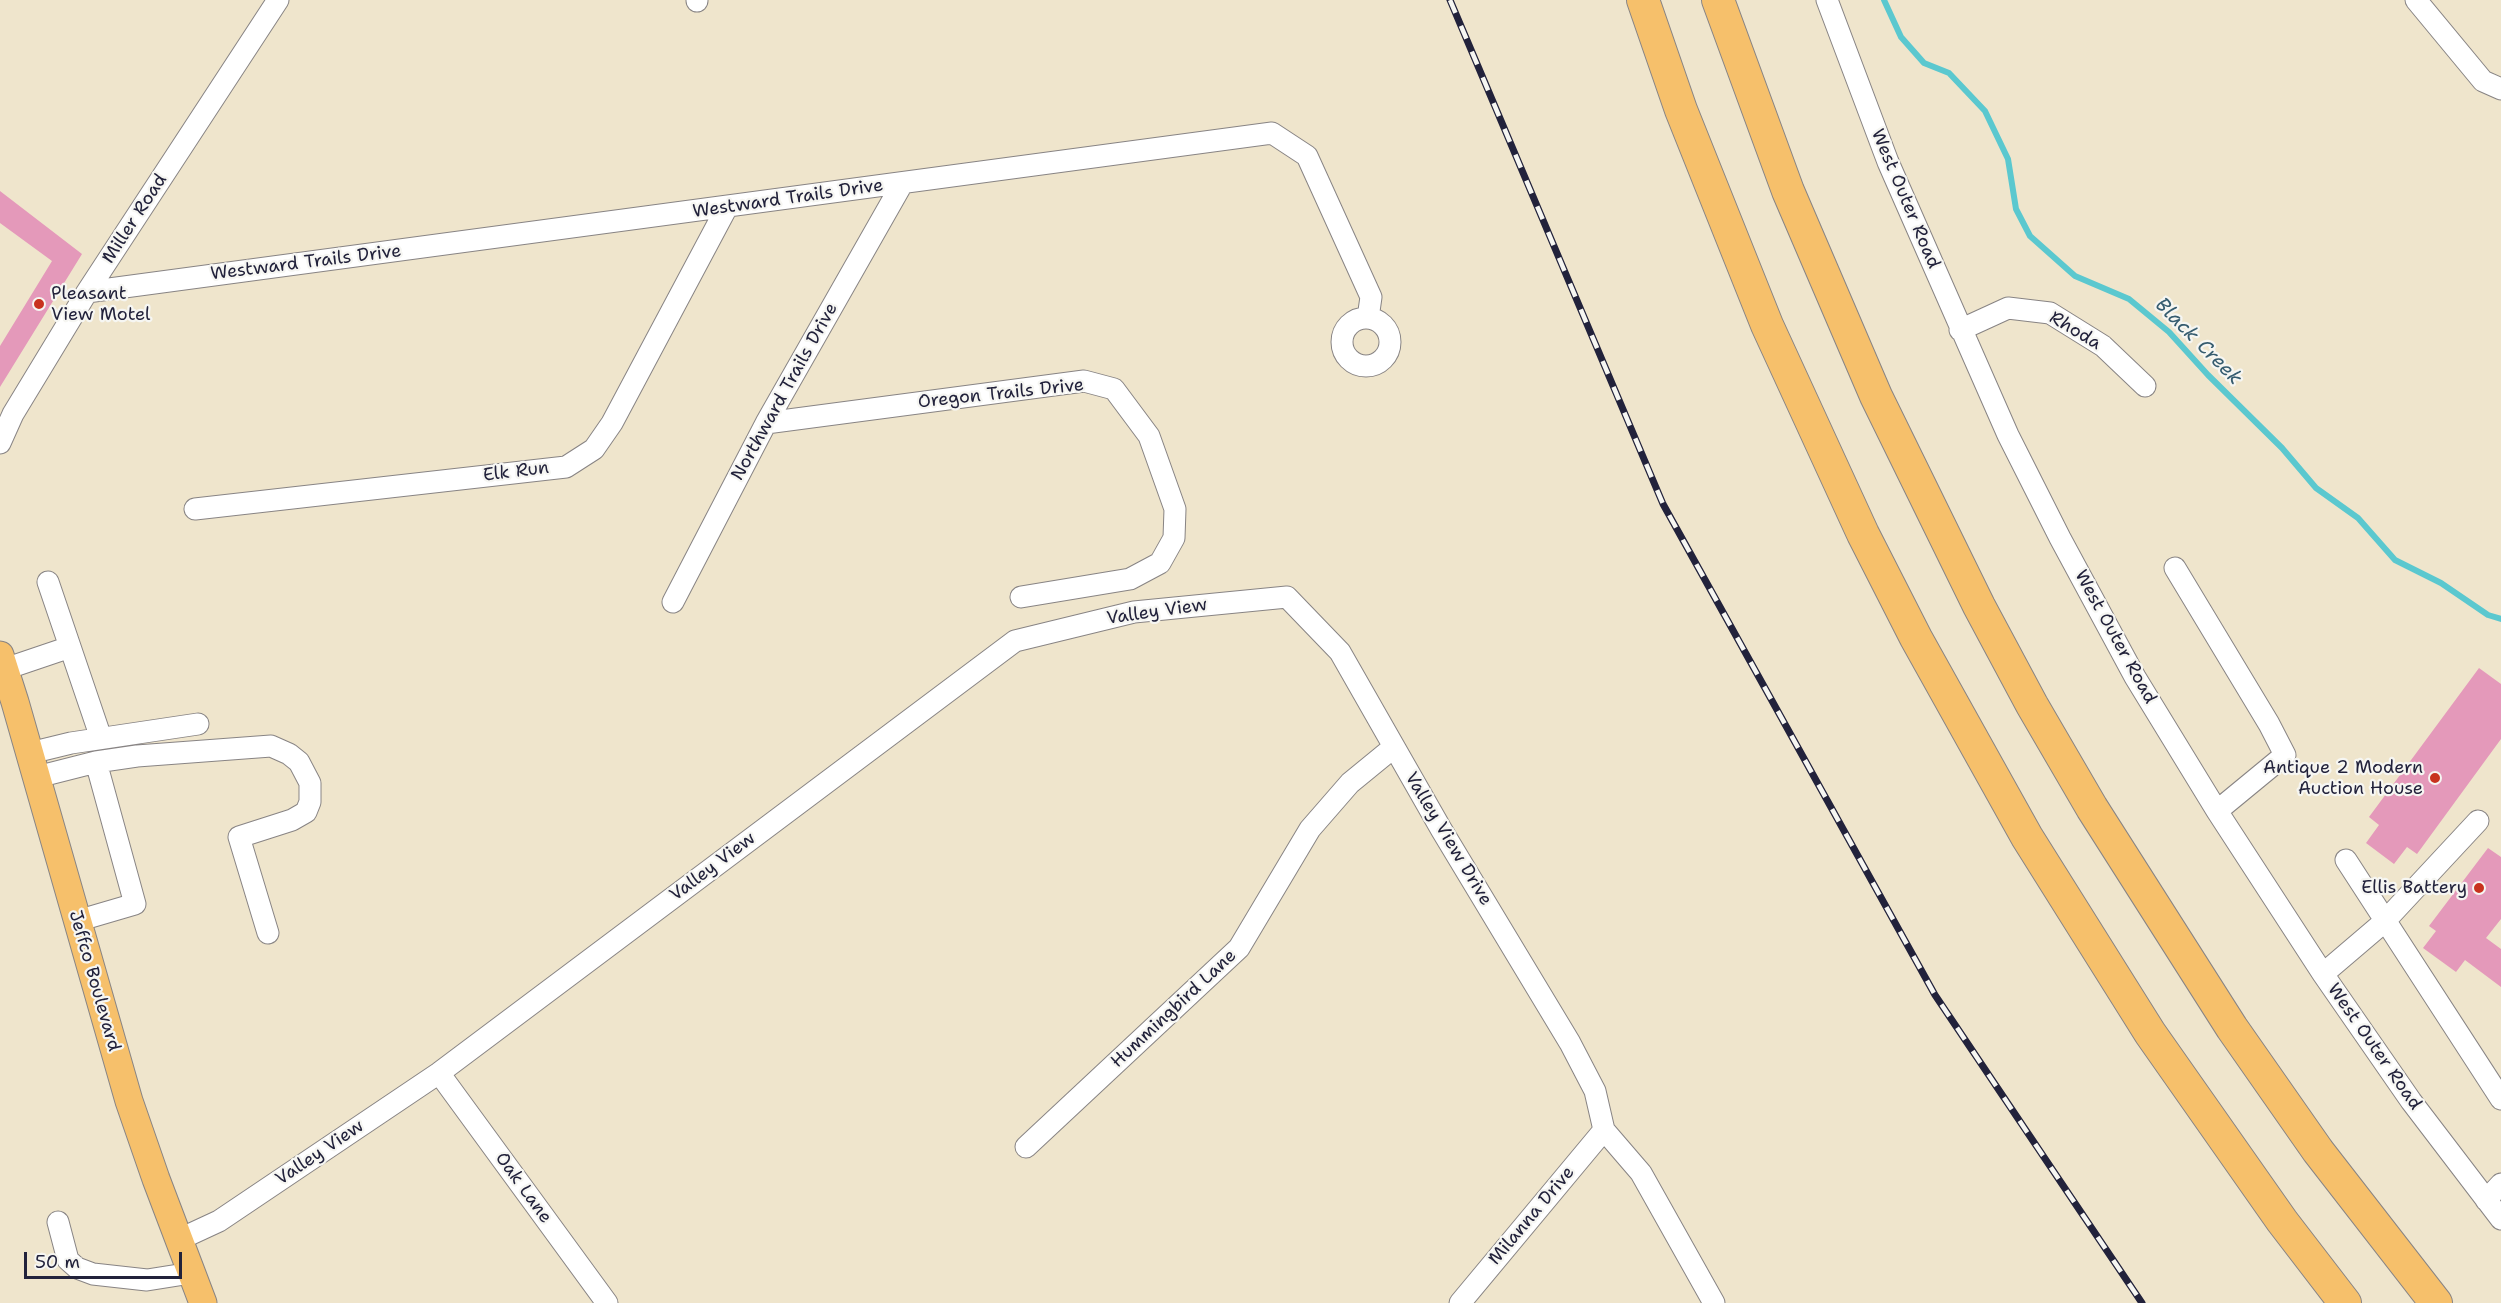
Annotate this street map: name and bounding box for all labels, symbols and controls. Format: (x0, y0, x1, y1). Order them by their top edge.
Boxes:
street label: West Outer Road (1866, 126, 1944, 272)
street label: Miller Road (98, 170, 172, 268)
street label: Westward Trails Drive (691, 175, 885, 223)
street label: Westward Trails Drive (209, 241, 403, 285)
place label: Pleasant View Motel (51, 283, 150, 326)
water label: Black Creek (2149, 293, 2247, 391)
marker: Pleasant View Motel (32, 297, 46, 311)
street label: Northward Trails Drive (727, 299, 843, 485)
street label: Rhoda (2045, 307, 2105, 355)
street label: Oregon Trails Drive (917, 375, 1085, 413)
street label: Elk Run (482, 457, 550, 487)
street label: West Outer Road (2069, 566, 2161, 708)
street label: Valley View (1105, 594, 1209, 630)
place label: Antique 2 Modern Auction House (2263, 757, 2423, 800)
street label: Valley View Drive (1400, 768, 1496, 910)
marker: Antique 2 Modern Auction House (2428, 771, 2442, 785)
street label: Valley View (666, 828, 760, 906)
place label: Ellis Battery (2361, 877, 2467, 899)
marker: Ellis Battery (2472, 881, 2486, 895)
street label: Jeffco Boulevard (64, 908, 124, 1054)
street label: Hummingbird Lane (1107, 945, 1241, 1073)
street label: West Outer Road (2322, 980, 2426, 1114)
street label: Valley View (272, 1116, 368, 1190)
street label: Oak Lane (490, 1148, 556, 1228)
street label: Milanna Drive (1484, 1162, 1580, 1270)
scale bar (27, 1240, 184, 1278)
text: 50 m (35, 1250, 80, 1274)

